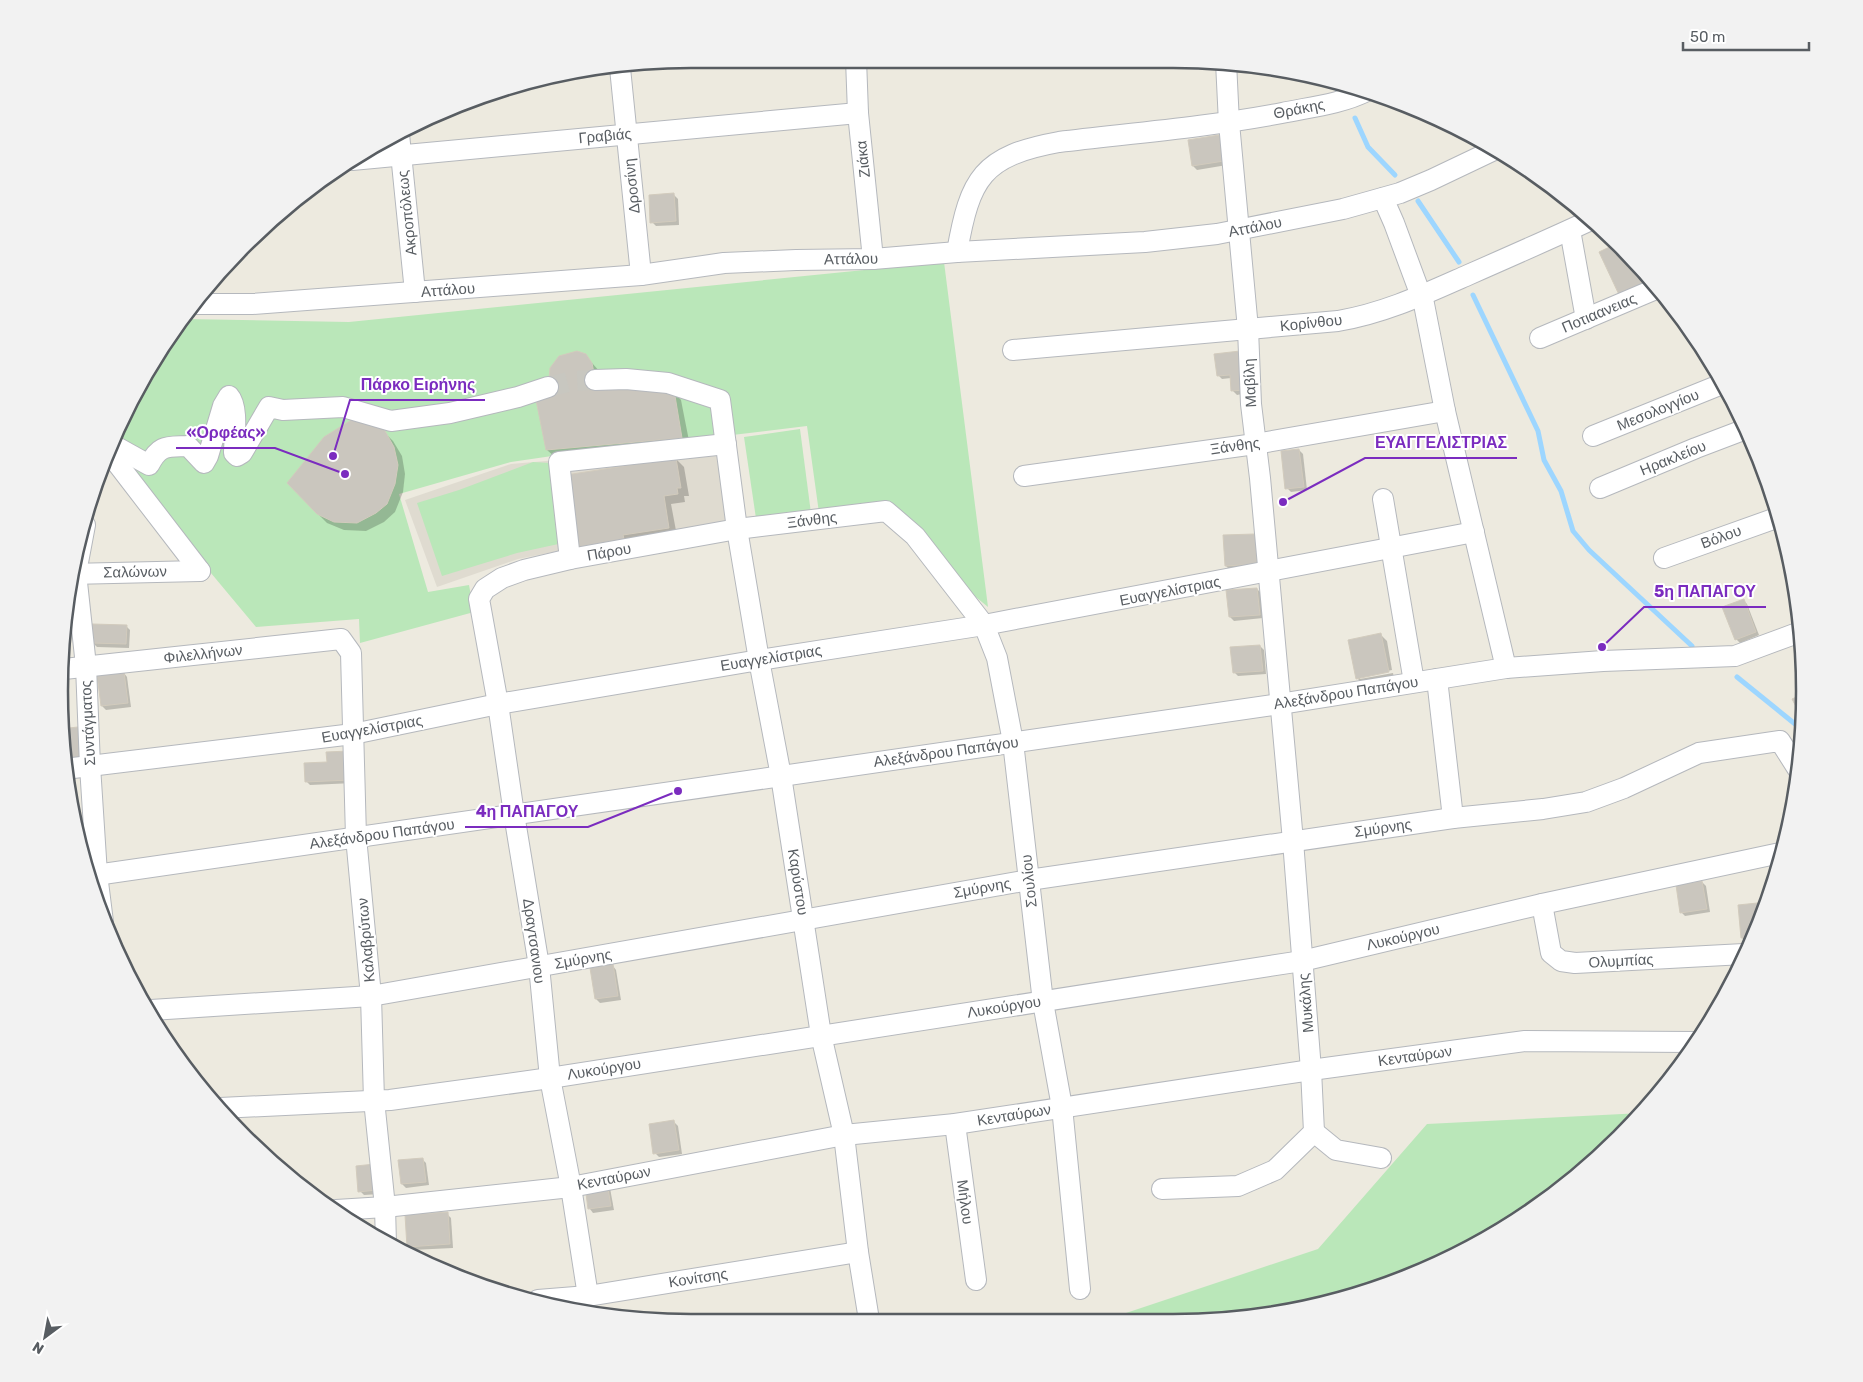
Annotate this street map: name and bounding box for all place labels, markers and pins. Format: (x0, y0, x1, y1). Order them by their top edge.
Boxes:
callout: Πάρκο Ειρήνης (350, 369, 485, 400)
callout: «Ορφέας» (176, 417, 275, 448)
callout: ΕΥΑΓΓΕΛΙΣΤΡΙΑΣ (1365, 427, 1517, 458)
callout: 5η ΠΑΠΑΓΟΥ (1644, 576, 1766, 607)
callout: 4η ΠΑΠΑΓΟΥ (465, 796, 588, 827)

